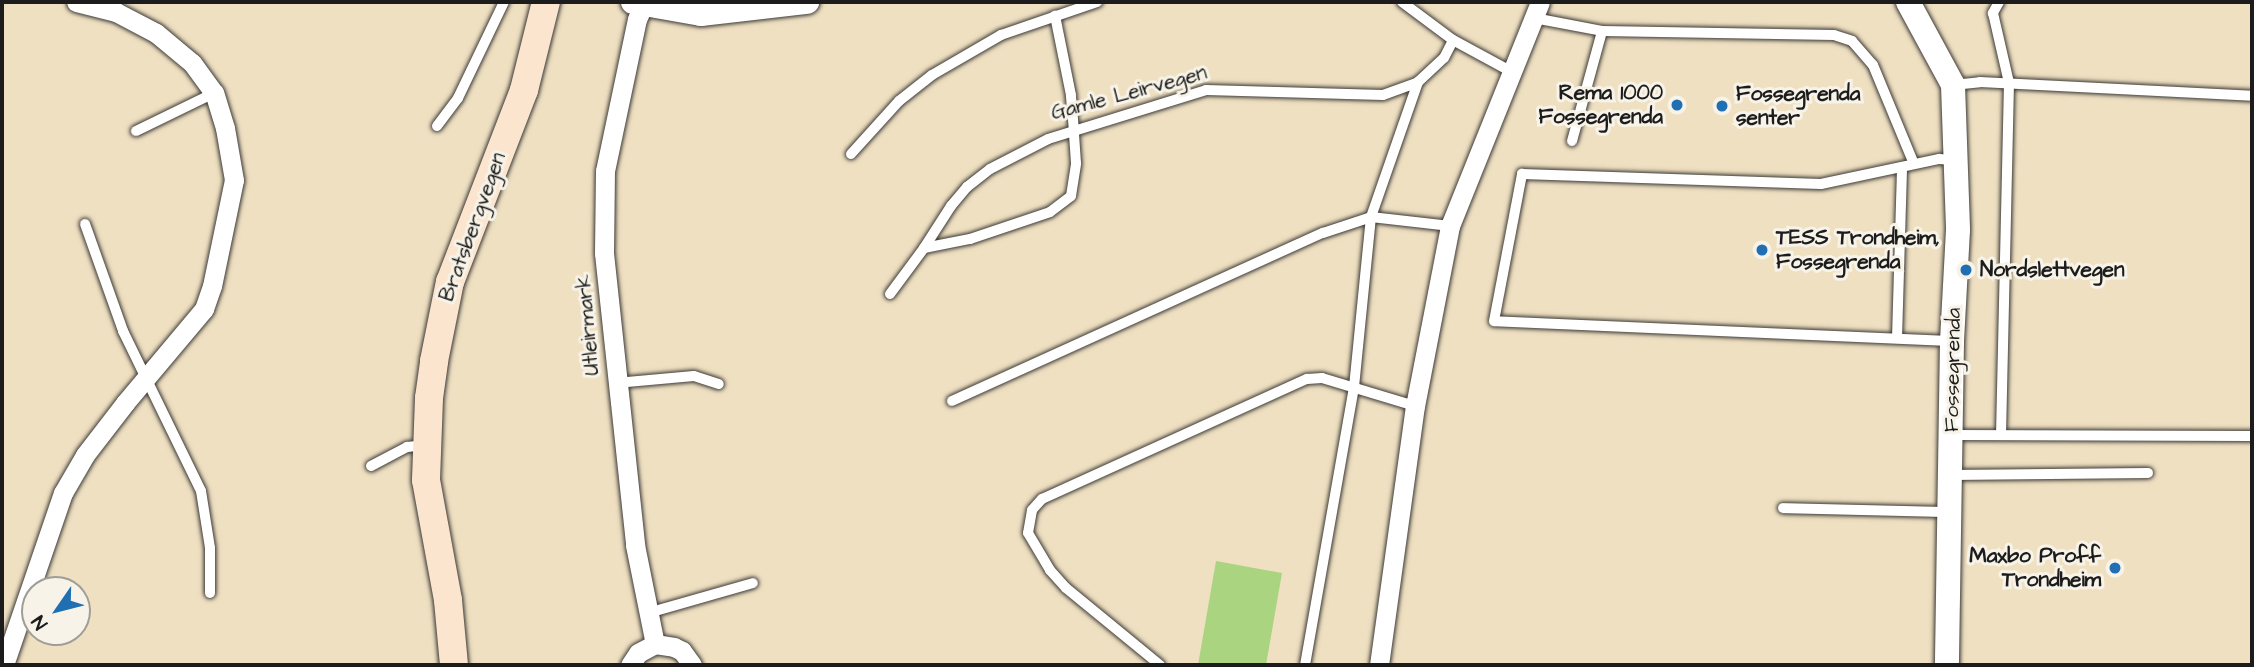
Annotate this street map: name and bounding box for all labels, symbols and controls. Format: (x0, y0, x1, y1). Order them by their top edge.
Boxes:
street label: Gamle Leirvegen (1048, 60, 1210, 126)
place label: Rema 1000 Fossegrenda (1538, 80, 1663, 130)
place label: Fossegrenda senter (1736, 81, 1861, 131)
marker: Rema 1000 Fossegrenda (1669, 97, 1685, 113)
marker: Fossegrenda senter (1714, 98, 1730, 114)
street label: Bratsbergvegen (434, 149, 512, 305)
place label: TESS Trondheim, Fossegrenda (1776, 225, 1940, 275)
marker: TESS Trondheim, Fossegrenda (1754, 242, 1770, 258)
place label: Nordslettvegen (1980, 257, 2124, 283)
marker: Nordslettvegen (1958, 262, 1974, 278)
street label: Utleirmark (571, 273, 605, 377)
street label: Fossegrenda (1939, 308, 1967, 432)
place label: Maxbo Proff Trondheim (1969, 543, 2101, 593)
marker: Maxbo Proff Trondheim (2107, 560, 2123, 576)
north arrow (21, 576, 91, 646)
text: N (26, 610, 55, 635)

